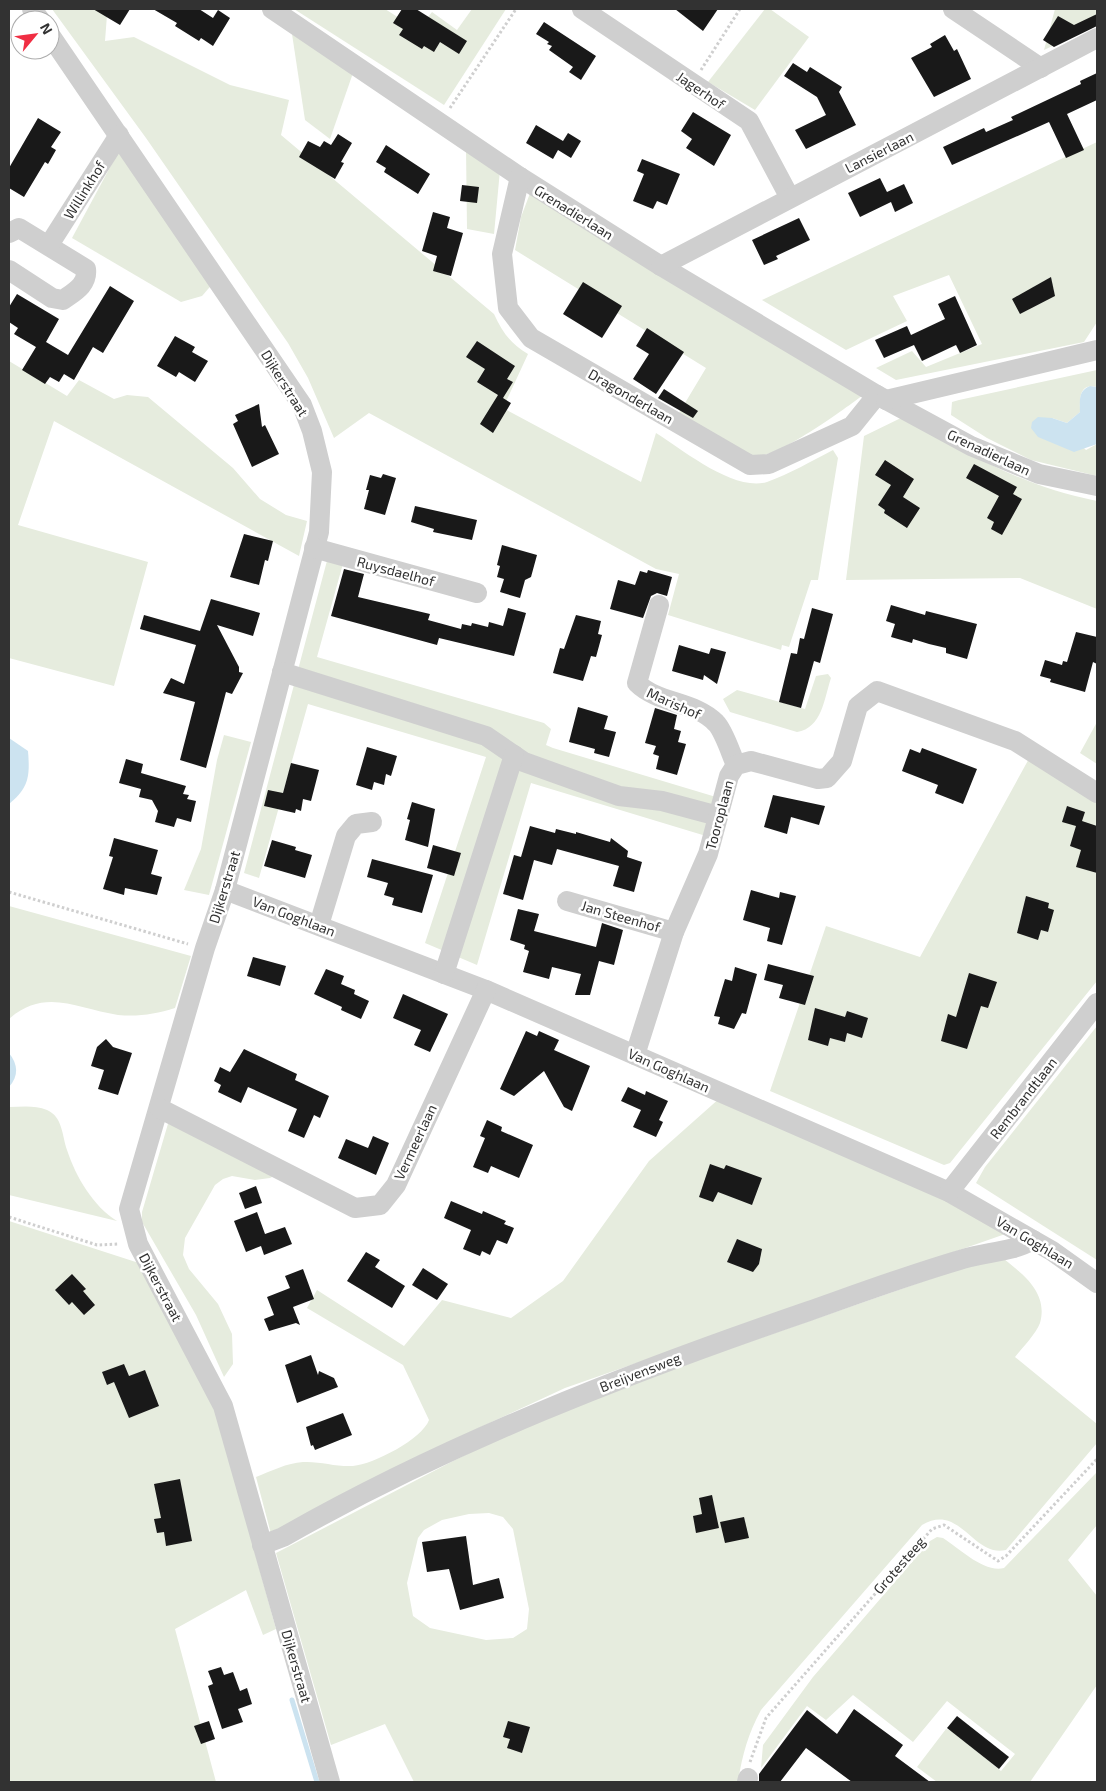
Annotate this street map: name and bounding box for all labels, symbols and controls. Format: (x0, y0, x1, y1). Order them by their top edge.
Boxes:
north arrow (10, 10, 60, 60)
text: N (37, 20, 57, 37)
street label: Jagerhof (674, 68, 729, 113)
street label: Lansierlaan (842, 128, 916, 176)
street label: Willinkhof (60, 157, 109, 222)
street label: Grenadierlaan (531, 181, 617, 243)
street label: Dijkerstraat (258, 347, 312, 419)
street label: Dragonderlaan (585, 365, 677, 427)
street label: Grenadierlaan (945, 425, 1033, 479)
street label: Ruysdaelhof (355, 552, 437, 590)
street label: Marishof (644, 684, 704, 723)
street label: Tooroplaan (702, 778, 736, 852)
street label: Dijkerstraat (205, 849, 243, 925)
street label: Van Goghlaan (250, 892, 338, 940)
street label: Jan Steenhof (580, 897, 663, 936)
street label: Van Goghlaan (626, 1044, 712, 1096)
street label: Rembrandtlaan (986, 1054, 1060, 1142)
street label: Vermeerlaan (390, 1101, 440, 1183)
street label: Van Goghlaan (993, 1212, 1077, 1272)
street label: Dijkerstraat (136, 1250, 186, 1324)
street label: Breijvensweg (597, 1349, 683, 1395)
street label: Grotesteeg (870, 1533, 929, 1597)
street label: Dijkerstraat (278, 1628, 316, 1704)

